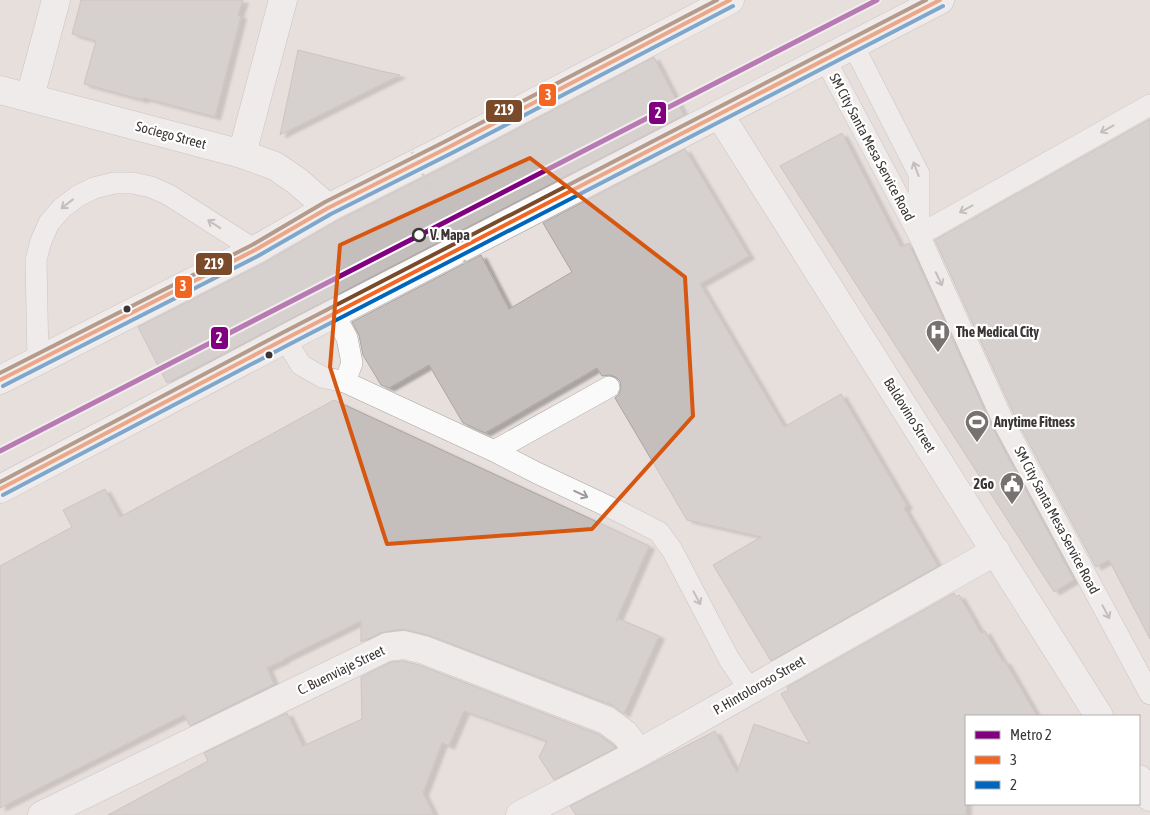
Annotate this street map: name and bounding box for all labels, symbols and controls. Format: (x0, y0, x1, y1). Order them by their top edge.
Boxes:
street label: SM City Santa Mesa Service Road (826, 71, 918, 223)
line badge: 3 (538, 83, 557, 107)
text: 3 (545, 87, 551, 103)
line badge: 219 (485, 99, 523, 123)
line badge: 2 (648, 101, 667, 125)
text: 219 (494, 102, 514, 118)
text: 2 (655, 105, 662, 121)
street label: Sociego Street (134, 118, 208, 152)
one-way arrow (1101, 125, 1115, 135)
one-way arrow (911, 162, 920, 177)
one-way arrow (61, 198, 74, 209)
one-way arrow (959, 204, 973, 214)
one-way arrow (207, 218, 221, 229)
place label: V. Mapa (429, 227, 470, 243)
marker: V. Mapa (412, 228, 426, 242)
line badge: 219 (195, 252, 233, 276)
text: 219 (204, 256, 224, 272)
one-way arrow (934, 271, 944, 286)
line badge: 3 (174, 275, 193, 299)
text: 3 (180, 278, 186, 294)
unlabelled marker (122, 304, 132, 314)
hospital icon: The Medical City (925, 319, 951, 353)
place label: The Medical City (956, 324, 1039, 340)
line badge: 2 (210, 326, 229, 350)
text: 2 (216, 330, 223, 346)
unlabelled marker (264, 350, 274, 360)
street label: Baldovino Street (881, 375, 939, 455)
sports icon: Anytime Fitness (964, 409, 990, 443)
place label: Anytime Fitness (993, 414, 1075, 430)
street label: SM City Santa Mesa Service Road (1011, 444, 1103, 596)
public building icon: 2Go (999, 471, 1025, 505)
place label: 2Go (973, 476, 994, 492)
one-way arrow (574, 489, 589, 499)
one-way arrow (693, 590, 702, 605)
one-way arrow (1102, 604, 1111, 619)
street label: C. Buenviaje Street (295, 642, 387, 698)
street label: P. Hintoloroso Street (710, 652, 808, 718)
legend (965, 715, 1140, 805)
text: Metro 2 (1010, 726, 1052, 743)
text: 3 (1010, 751, 1017, 768)
text: 2 (1010, 776, 1017, 793)

